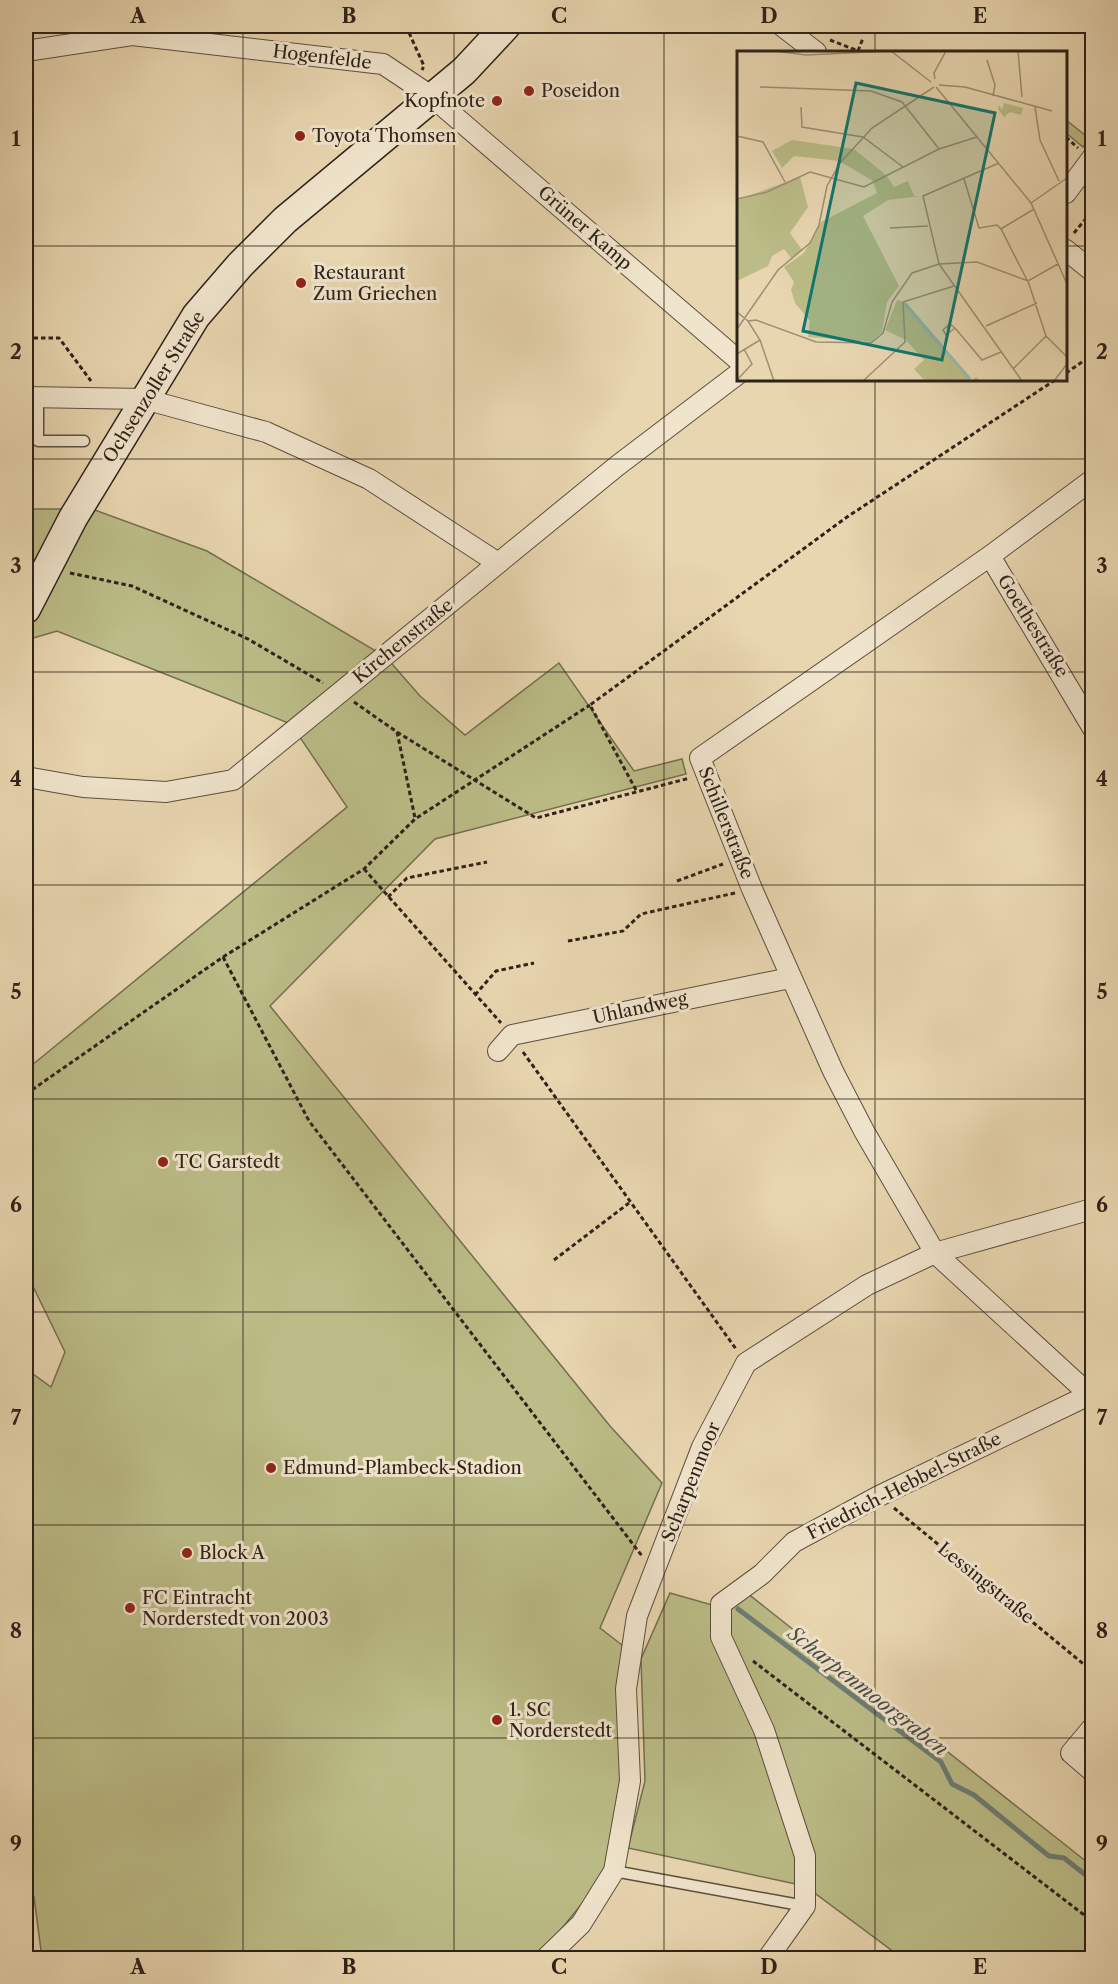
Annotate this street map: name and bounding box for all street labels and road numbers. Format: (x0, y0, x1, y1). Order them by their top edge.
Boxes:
street label: Hogenfelde (271, 40, 373, 74)
street label: Grüner Kamp (533, 181, 637, 275)
street label: Ochsenzoller Straße (98, 307, 210, 467)
street label: Goethestraße (993, 571, 1073, 681)
street label: Kirchenstraße (348, 594, 458, 688)
street label: Schillerstraße (694, 764, 758, 882)
street label: Uhlandweg (591, 987, 690, 1029)
street label: Scharpenmoor (657, 1418, 725, 1545)
street label: Friedrich-Hebbel-Straße (803, 1427, 1005, 1545)
street label: Lessingstraße (933, 1537, 1039, 1629)

